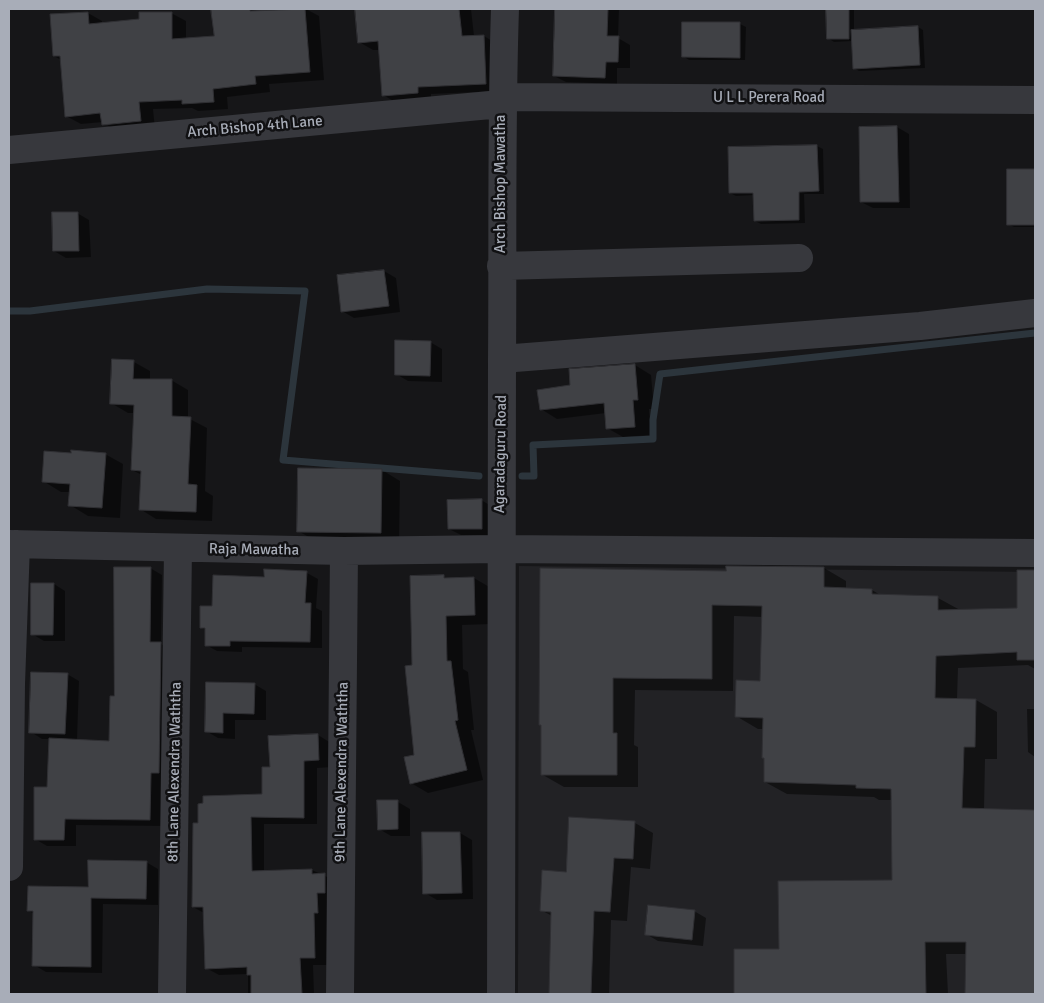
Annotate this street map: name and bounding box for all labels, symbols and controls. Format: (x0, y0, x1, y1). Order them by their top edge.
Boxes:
street label: U L L Perera Road (713, 89, 825, 107)
street label: Arch Bishop 4th Lane (187, 112, 323, 142)
street label: Arch Bishop Mawatha (492, 115, 510, 253)
street label: Agaradaguru Road (491, 395, 511, 513)
street label: Raja Mawatha (209, 540, 299, 560)
street label: 8th Lane Alexendra Waththa (164, 682, 186, 862)
street label: 9th Lane Alexendra Waththa (331, 682, 353, 862)

